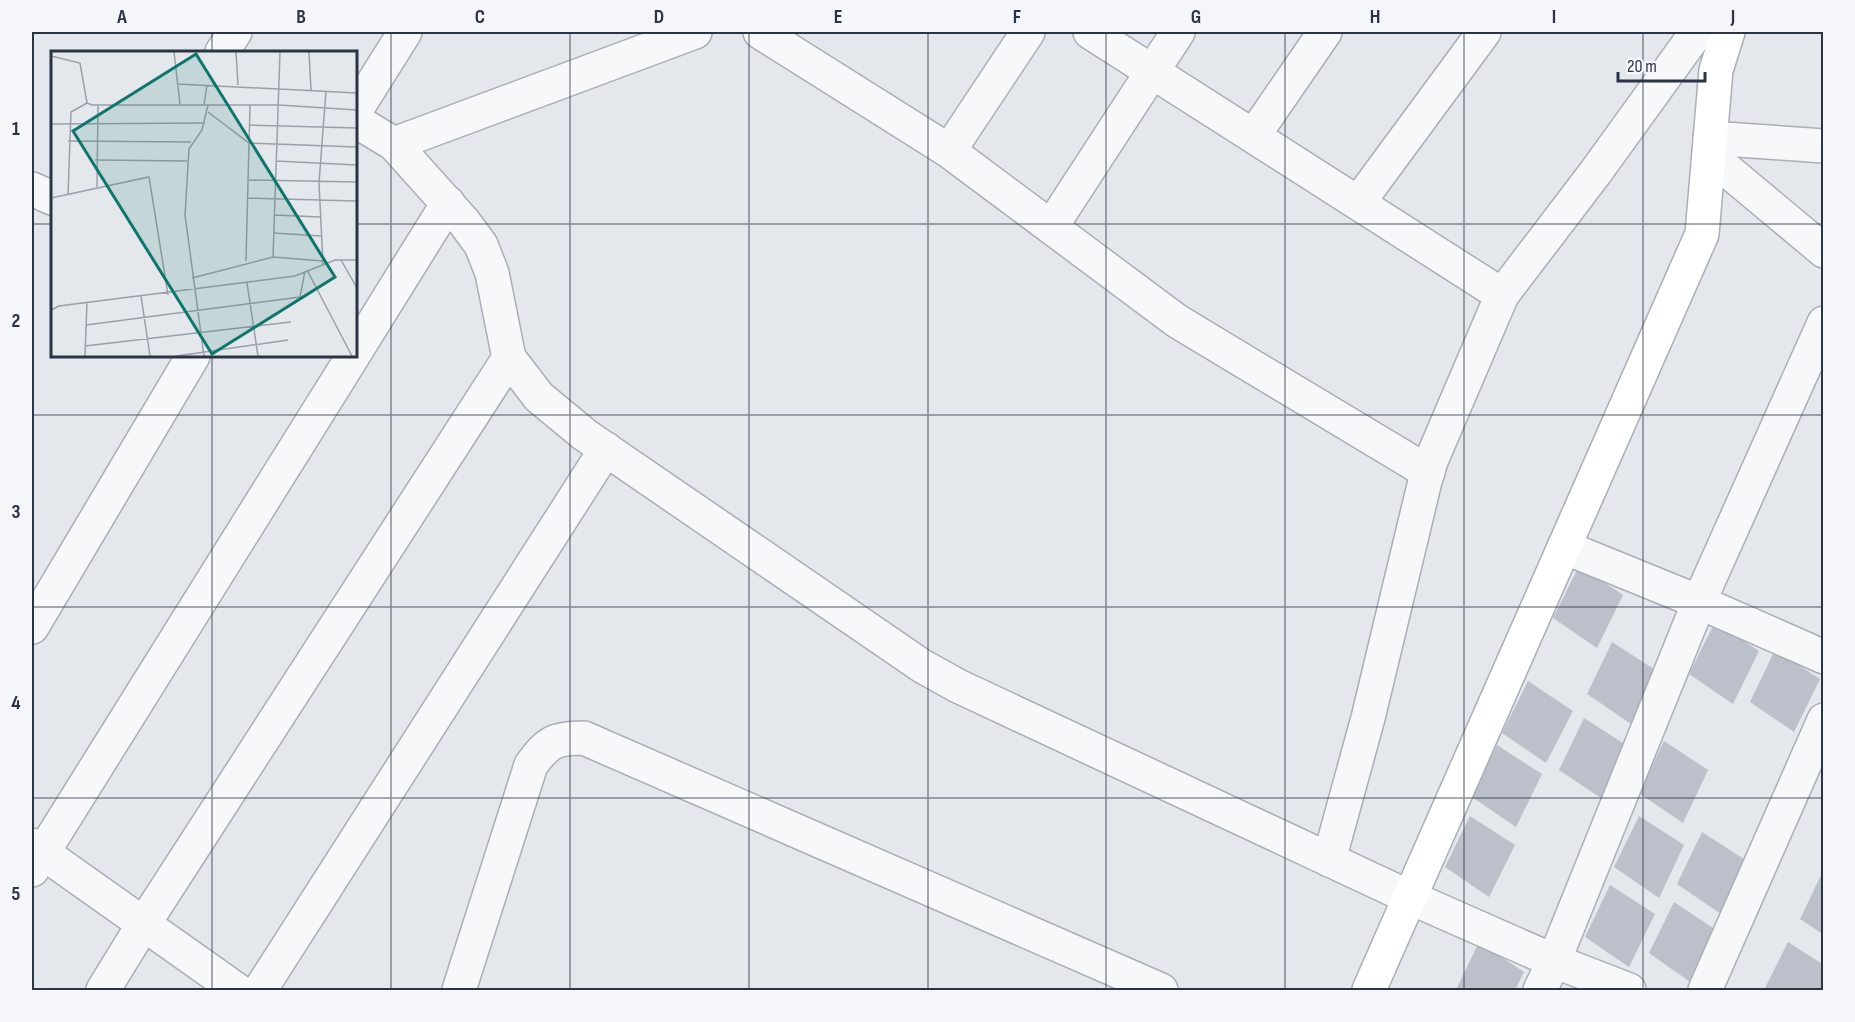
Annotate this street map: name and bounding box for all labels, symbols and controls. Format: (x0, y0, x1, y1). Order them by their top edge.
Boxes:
text: A (116, 5, 127, 29)
text: B (296, 5, 306, 29)
text: C (475, 5, 485, 29)
text: D (654, 5, 664, 29)
text: E (834, 5, 842, 29)
text: F (1013, 5, 1021, 29)
text: G (1191, 5, 1201, 29)
text: H (1370, 5, 1380, 29)
text: I (1552, 5, 1556, 29)
text: J (1730, 5, 1735, 29)
scale bar (1618, 45, 1705, 83)
inset map (51, 51, 357, 357)
text: 20 m (1627, 56, 1657, 77)
text: 1 (12, 117, 20, 141)
text: 2 (12, 309, 20, 333)
text: 3 (12, 500, 21, 524)
text: 4 (11, 691, 21, 715)
text: 5 (12, 882, 21, 906)

